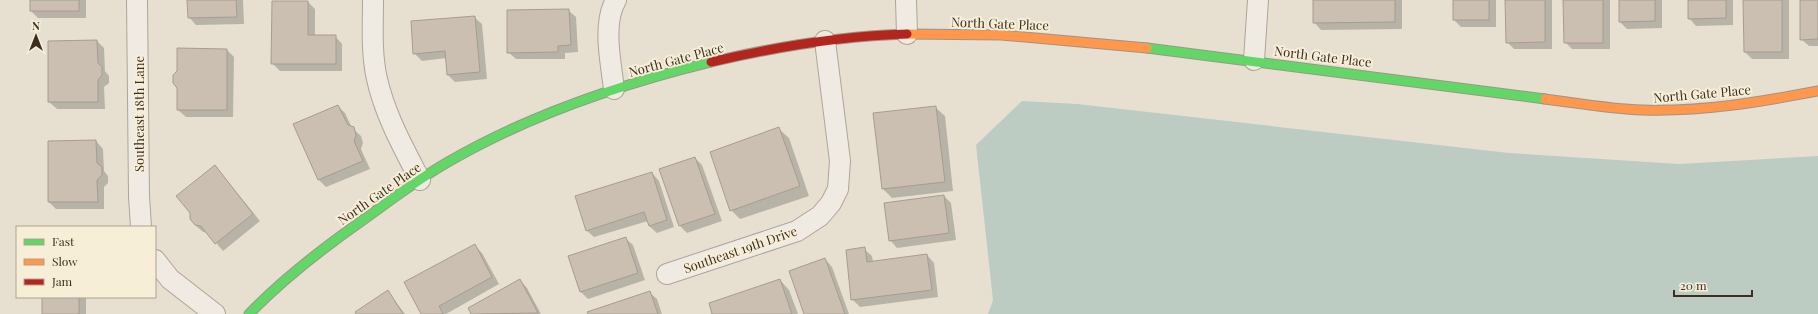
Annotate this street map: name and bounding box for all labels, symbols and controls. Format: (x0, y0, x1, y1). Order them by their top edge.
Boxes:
street label: North Gate Place (951, 13, 1050, 33)
north arrow (16, 16, 56, 56)
text: N (32, 18, 40, 33)
street label: North Gate Place (627, 38, 726, 80)
street label: North Gate Place (1273, 42, 1373, 70)
street label: Southeast 18th Lane (130, 56, 147, 172)
street label: North Gate Place (1653, 80, 1752, 106)
street label: North Gate Place (334, 158, 424, 228)
street label: Southeast 19th Drive (681, 221, 799, 276)
legend (16, 226, 156, 298)
text: Fast (52, 233, 75, 249)
text: Slow (52, 253, 78, 269)
scale bar (1674, 272, 1752, 298)
text: Jam (51, 273, 73, 289)
text: 20 m (1680, 277, 1707, 293)

